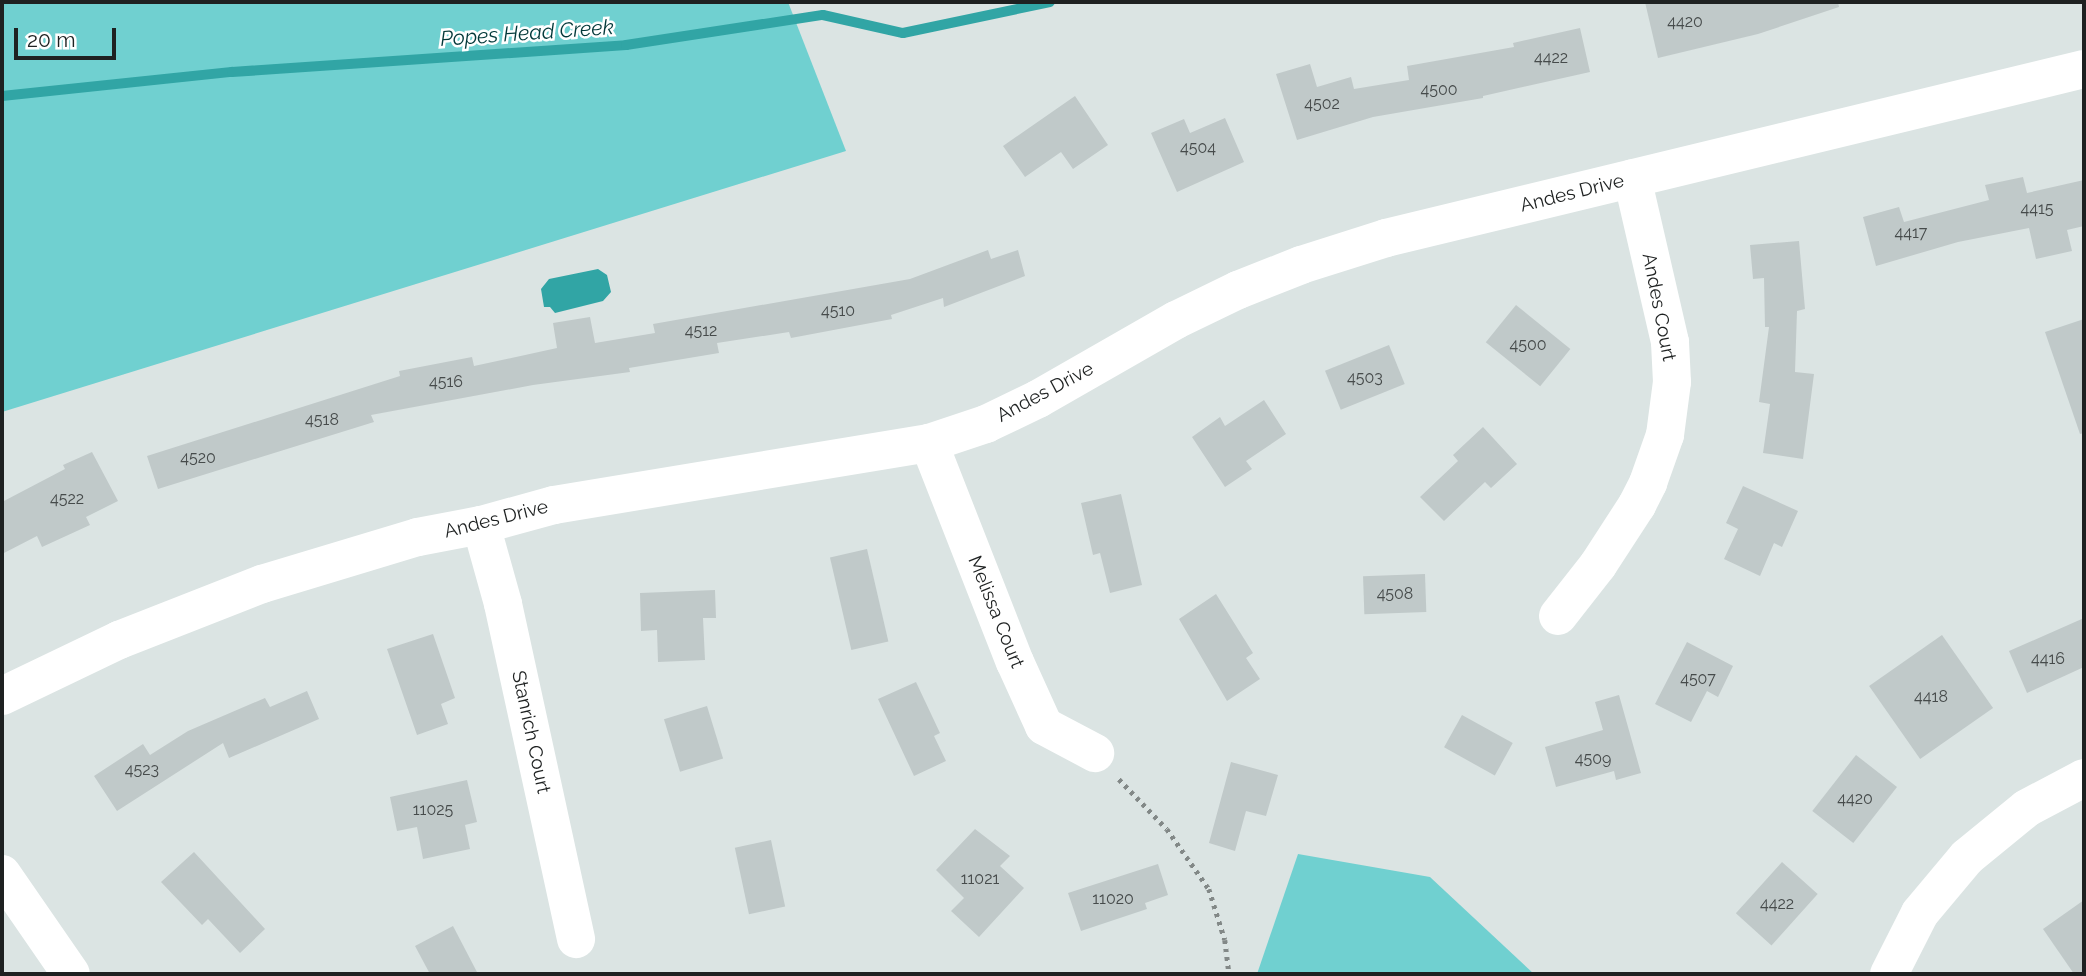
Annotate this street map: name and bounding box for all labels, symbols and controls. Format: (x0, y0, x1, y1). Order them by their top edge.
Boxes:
house number: 4420 (1667, 12, 1703, 32)
scale bar (18, 14, 119, 58)
water label: Popes Head Creek (439, 14, 615, 52)
text: 20 m (27, 27, 75, 52)
house number: 4422 (1534, 48, 1568, 68)
house number: 4500 (1420, 80, 1458, 100)
house number: 4502 (1304, 94, 1340, 114)
house number: 4504 (1180, 138, 1216, 158)
street label: Andes Drive (1518, 169, 1626, 217)
house number: 4415 (2020, 199, 2054, 219)
house number: 4417 (1895, 223, 1927, 243)
street label: Andes Court (1637, 251, 1681, 363)
house number: 4510 (821, 301, 855, 321)
house number: 4512 (685, 321, 717, 341)
house number: 4500 (1509, 335, 1547, 355)
street label: Andes Drive (993, 357, 1097, 427)
house number: 4503 (1347, 368, 1383, 388)
house number: 4516 (429, 372, 463, 392)
house number: 4518 (305, 410, 339, 430)
house number: 4520 (180, 448, 216, 468)
house number: 4522 (50, 489, 84, 509)
street label: Andes Drive (442, 495, 550, 543)
street label: Melissa Court (963, 552, 1029, 672)
house number: 4508 (1377, 584, 1413, 604)
house number: 4416 (2031, 649, 2065, 669)
street label: Stanrich Court (507, 669, 555, 795)
house number: 4507 (1680, 669, 1716, 689)
house number: 4418 (1914, 687, 1948, 707)
house number: 4509 (1575, 749, 1611, 769)
house number: 4523 (125, 760, 159, 780)
house number: 4420 (1837, 789, 1873, 809)
house number: 11025 (413, 800, 453, 820)
house number: 11021 (961, 869, 999, 889)
house number: 11020 (1092, 889, 1134, 909)
house number: 4422 (1760, 894, 1794, 914)

